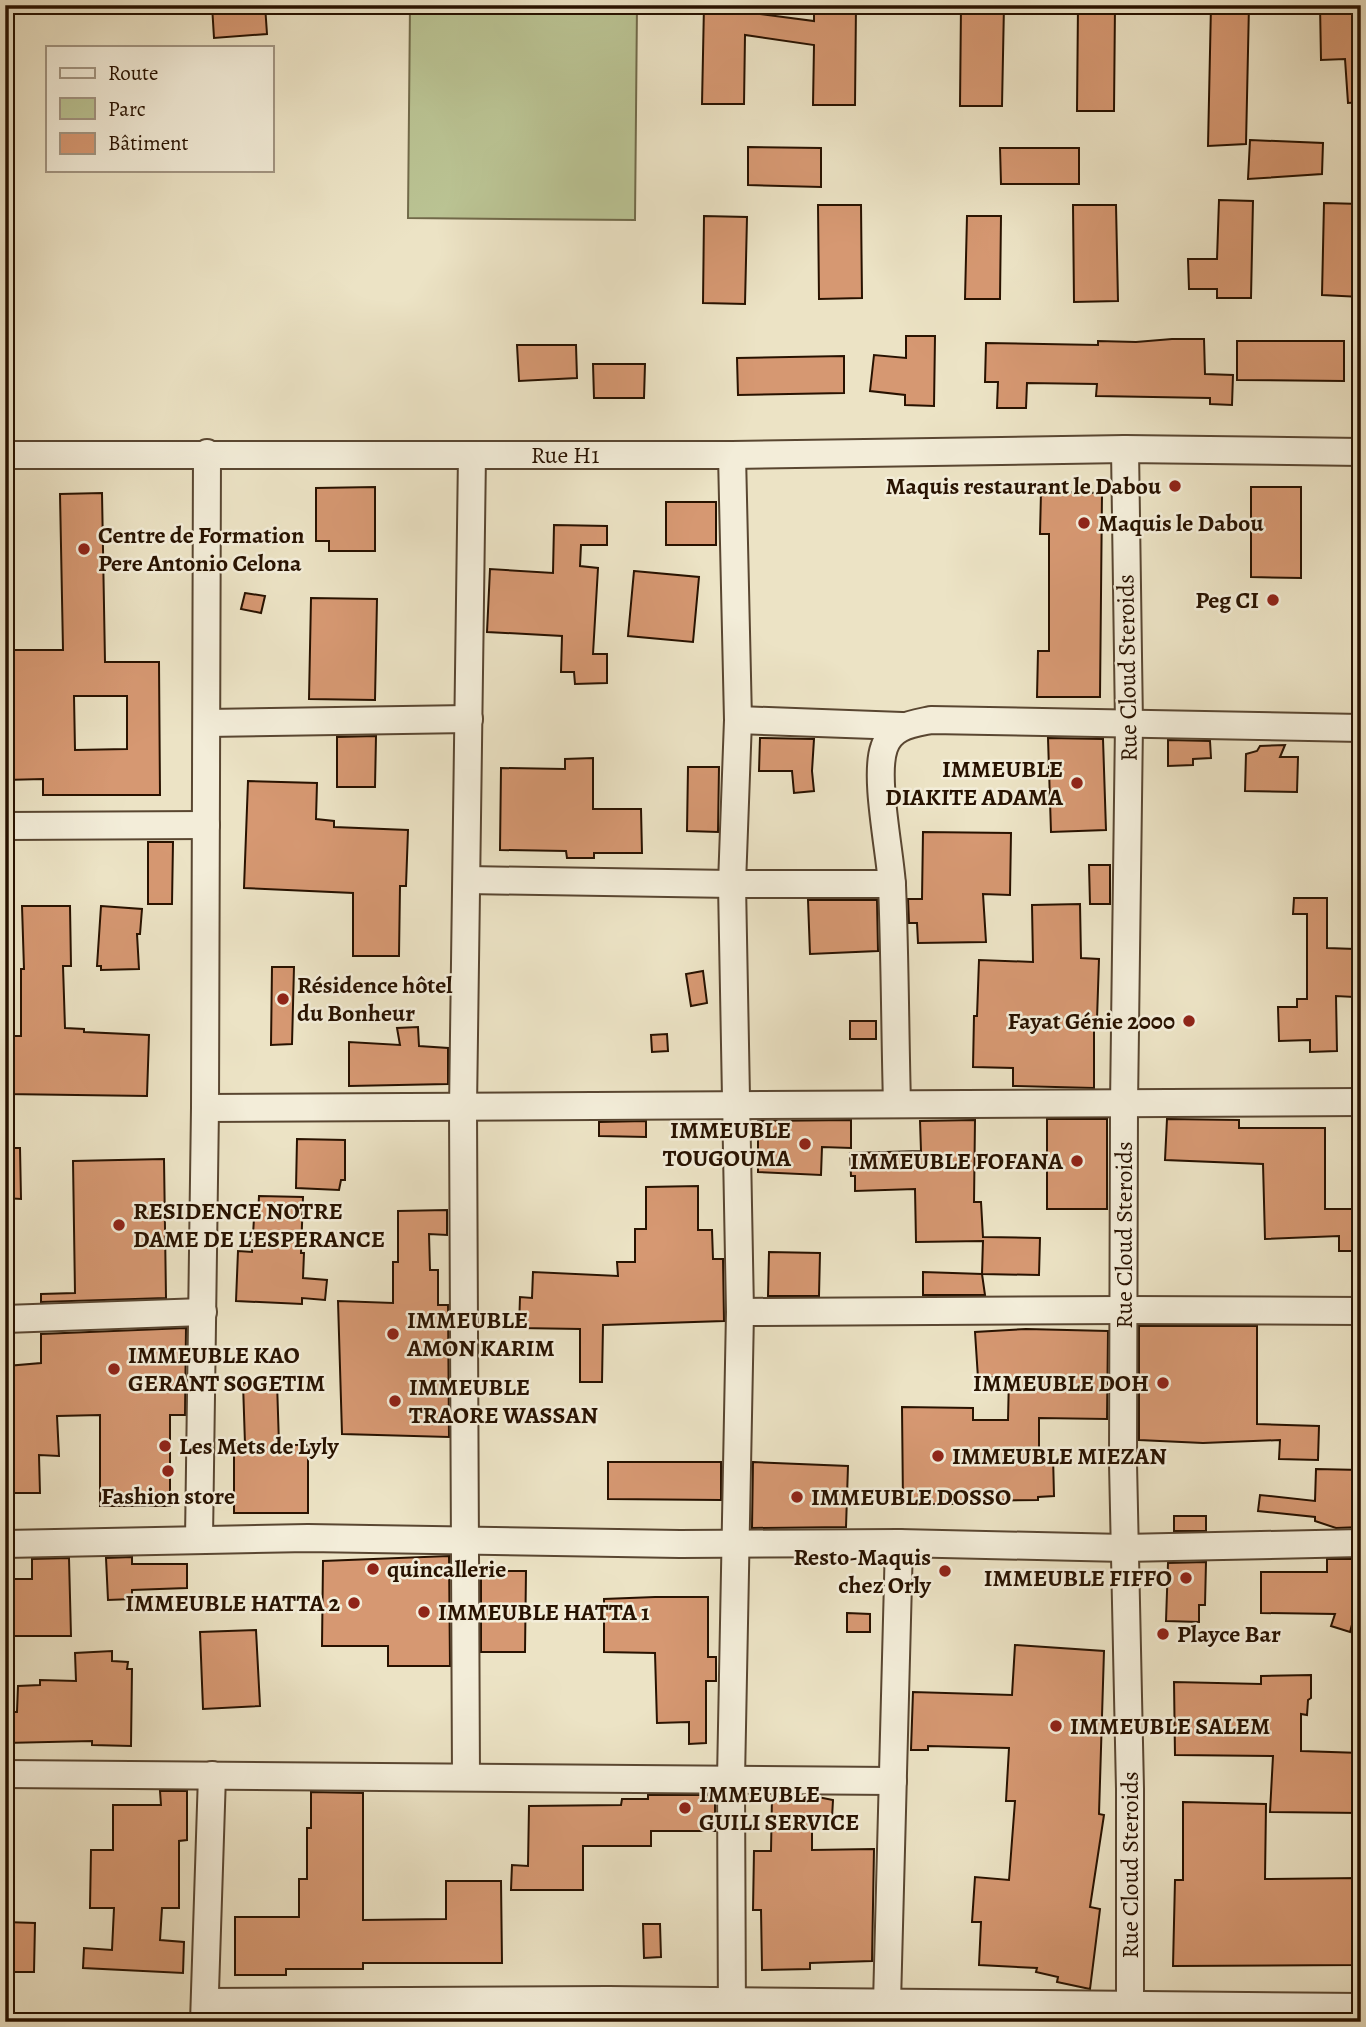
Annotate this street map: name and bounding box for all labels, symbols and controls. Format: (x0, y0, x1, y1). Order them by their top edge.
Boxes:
legend (46, 46, 273, 172)
text: Route (108, 59, 158, 87)
text: Parc (108, 95, 146, 123)
text: Bâtiment (108, 129, 189, 157)
street label: Rue H1 (531, 439, 599, 471)
place label: Maquis restaurant le Dabou (885, 470, 1162, 502)
marker: Maquis restaurant le Dabou (1167, 478, 1183, 494)
place label: Maquis le Dabou (1098, 507, 1264, 539)
marker: Maquis le Dabou (1076, 515, 1092, 531)
place label: Centre de Formation Pere Antonio Celona (98, 519, 305, 579)
marker: Centre de Formation Pere Antonio Celona (76, 541, 92, 557)
street label: Rue Cloud Steroids (1109, 574, 1145, 762)
place label: Peg CI (1195, 584, 1259, 616)
marker: Peg CI (1265, 592, 1281, 608)
place label: IMMEUBLE DIAKITE ADAMA (885, 753, 1064, 813)
marker: IMMEUBLE DIAKITE ADAMA (1069, 775, 1085, 791)
place label: Résidence hôtel du Bonheur (297, 969, 453, 1029)
marker: Résidence hôtel du Bonheur (275, 991, 291, 1007)
place label: Fayat Génie 2000 (1007, 1005, 1175, 1037)
marker: Fayat Génie 2000 (1181, 1013, 1197, 1029)
place label: IMMEUBLE TOUGOUMA (663, 1114, 792, 1174)
marker: IMMEUBLE TOUGOUMA (797, 1136, 813, 1152)
street label: Rue Cloud Steroids (1108, 1141, 1140, 1329)
place label: IMMEUBLE FOFANA (850, 1145, 1064, 1177)
marker: IMMEUBLE FOFANA (1069, 1153, 1085, 1169)
place label: RESIDENCE NOTRE DAME DE L'ESPERANCE (133, 1195, 385, 1255)
marker: RESIDENCE NOTRE DAME DE L'ESPERANCE (111, 1217, 127, 1233)
place label: IMMEUBLE AMON KARIM (406, 1304, 555, 1364)
marker: IMMEUBLE AMON KARIM (385, 1326, 401, 1342)
place label: IMMEUBLE KAO GERANT SOGETIM (128, 1339, 325, 1399)
marker: IMMEUBLE KAO GERANT SOGETIM (106, 1361, 122, 1377)
place label: IMMEUBLE DOH (973, 1367, 1149, 1399)
place label: IMMEUBLE TRAORE WASSAN (409, 1371, 598, 1431)
marker: IMMEUBLE DOH (1155, 1375, 1171, 1391)
marker: IMMEUBLE TRAORE WASSAN (387, 1393, 403, 1409)
place label: Les Mets de Lyly (179, 1430, 340, 1462)
marker: Les Mets de Lyly (157, 1438, 173, 1454)
place label: IMMEUBLE MIEZAN (952, 1440, 1167, 1472)
marker: IMMEUBLE MIEZAN (930, 1448, 946, 1464)
marker: Fashion store (160, 1463, 176, 1479)
place label: Fashion store (101, 1480, 235, 1512)
place label: IMMEUBLE DOSSO (811, 1481, 1011, 1513)
marker: IMMEUBLE DOSSO (789, 1489, 805, 1505)
place label: Resto-Maquis chez Orly (793, 1541, 932, 1601)
place label: quincallerie (387, 1553, 506, 1585)
marker: quincallerie (365, 1561, 381, 1577)
place label: IMMEUBLE FIFFO (984, 1562, 1172, 1594)
marker: Resto-Maquis chez Orly (937, 1563, 953, 1579)
marker: IMMEUBLE FIFFO (1178, 1570, 1194, 1586)
place label: IMMEUBLE HATTA 2 (125, 1587, 340, 1619)
marker: IMMEUBLE HATTA 2 (346, 1595, 362, 1611)
place label: IMMEUBLE HATTA 1 (438, 1596, 650, 1628)
marker: IMMEUBLE HATTA 1 (416, 1604, 432, 1620)
place label: Playce Bar (1177, 1618, 1281, 1650)
marker: Playce Bar (1155, 1626, 1171, 1642)
place label: IMMEUBLE SALEM (1070, 1710, 1270, 1742)
marker: IMMEUBLE SALEM (1048, 1718, 1064, 1734)
street label: Rue Cloud Steroids (1114, 1771, 1146, 1959)
place label: IMMEUBLE GUILI SERVICE (699, 1778, 859, 1838)
marker: IMMEUBLE GUILI SERVICE (677, 1800, 693, 1816)

